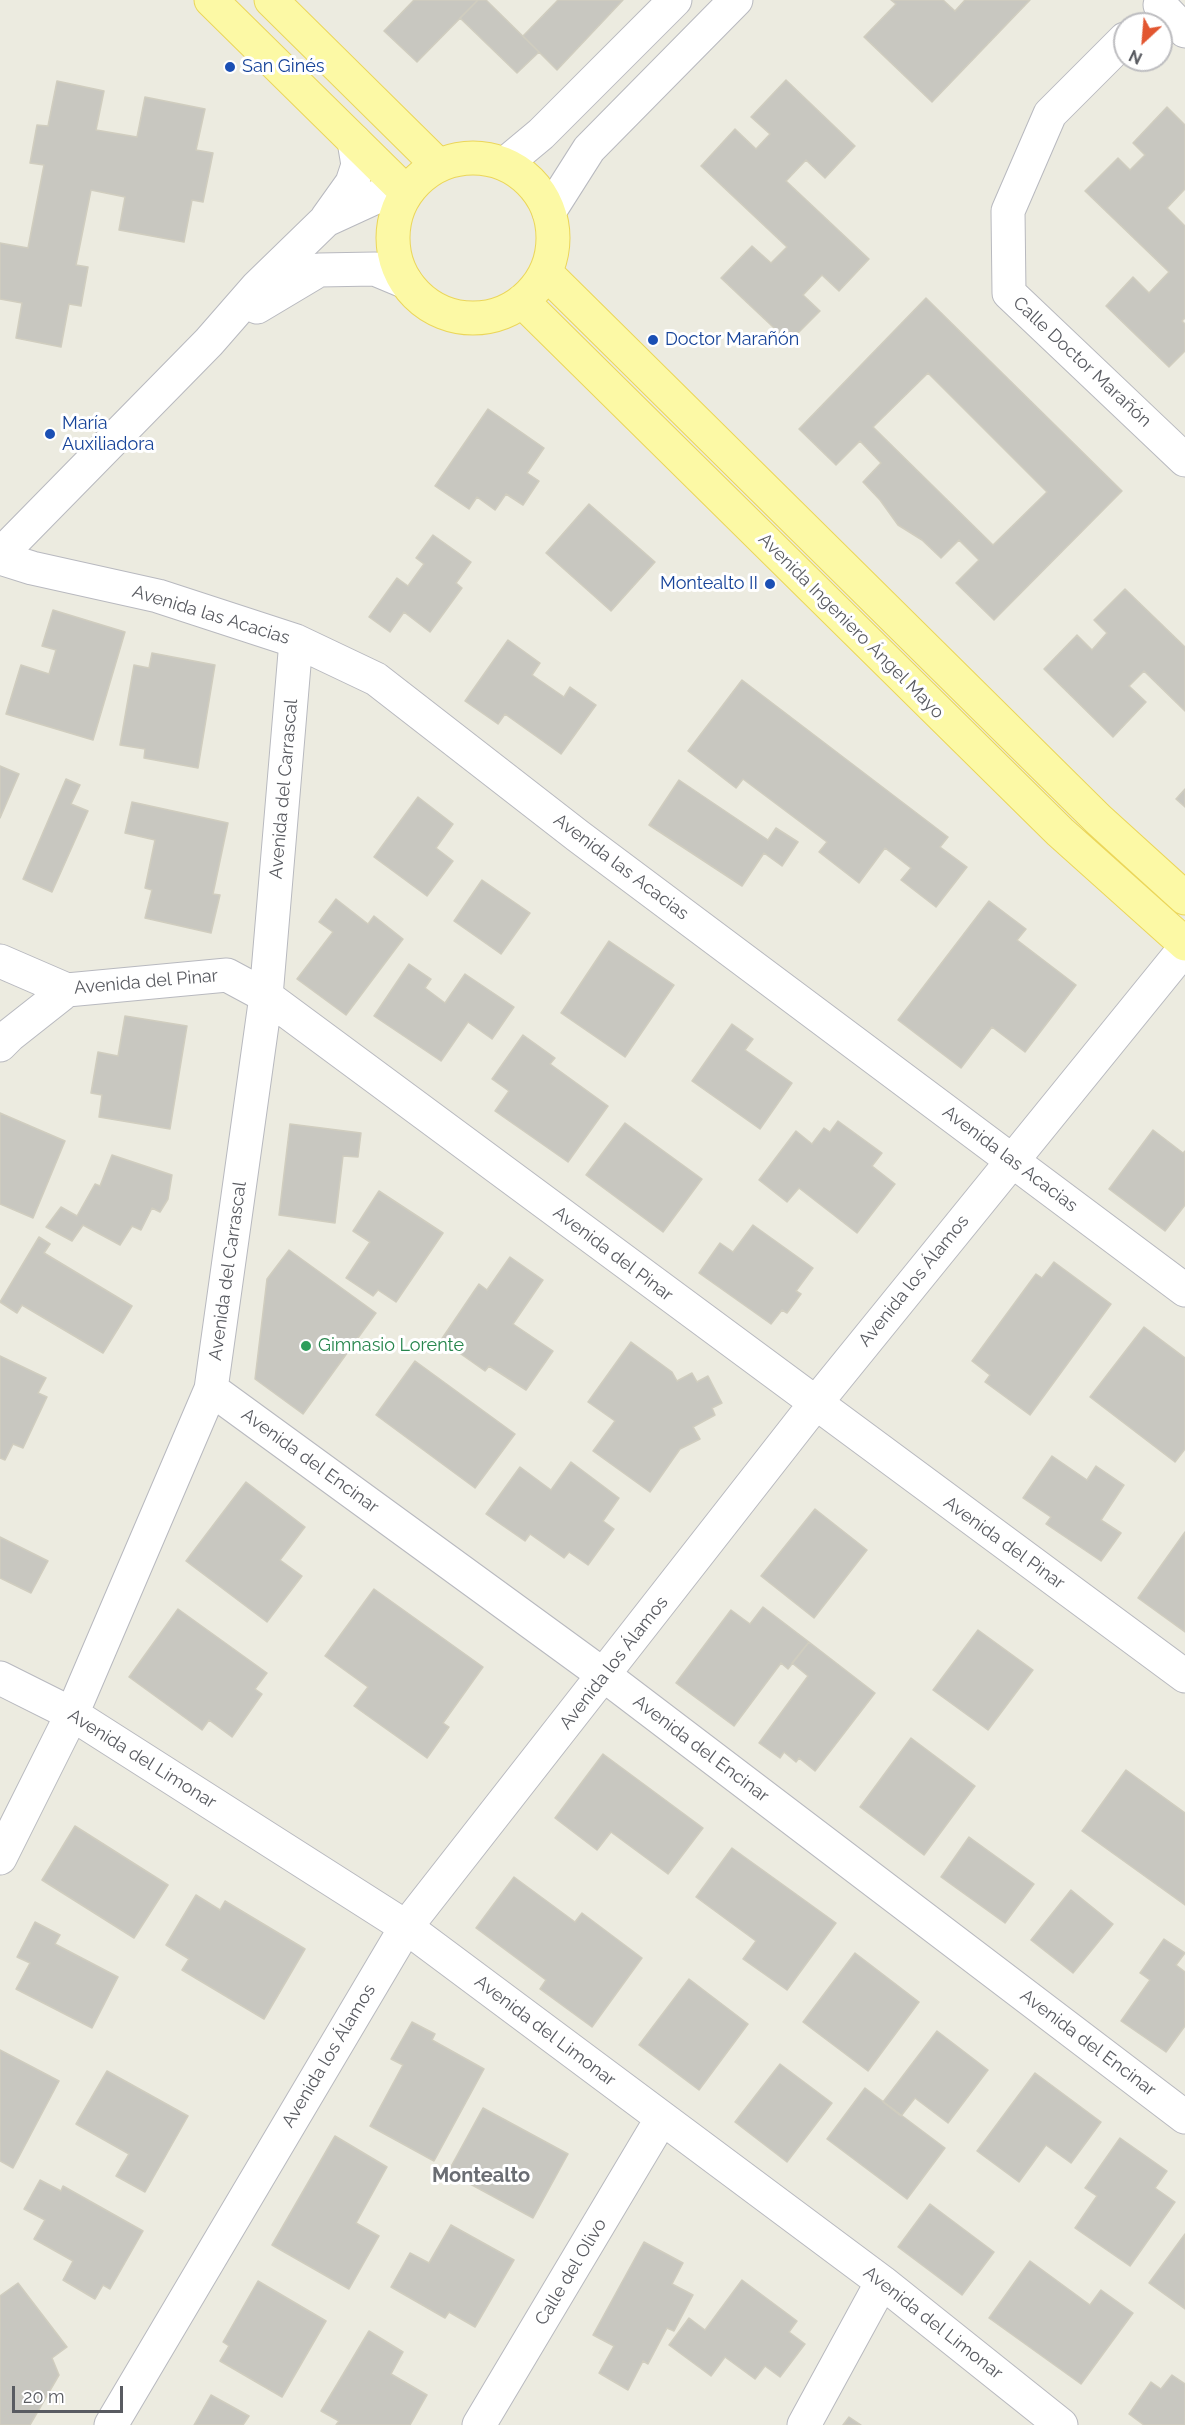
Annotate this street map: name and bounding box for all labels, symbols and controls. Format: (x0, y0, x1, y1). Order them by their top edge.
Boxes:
north arrow (1113, 12, 1173, 72)
text: N (1126, 46, 1145, 68)
place label: San Ginés (242, 56, 324, 78)
marker: San Ginés (223, 60, 237, 74)
street label: Calle Doctor Marañón (1008, 292, 1156, 432)
place label: Doctor Marañón (665, 329, 799, 351)
marker: Doctor Marañón (646, 333, 660, 347)
place label: María Auxiliadora (62, 413, 154, 456)
marker: María Auxiliadora (43, 427, 57, 441)
street label: Avenida Ingeniero Ángel Mayo (754, 529, 948, 723)
place label: Montealto II (660, 573, 758, 595)
marker: Montealto II (763, 577, 777, 591)
street label: Avenida las Acacias (130, 581, 292, 649)
street label: Avenida del Carrascal (265, 698, 303, 880)
street label: Avenida las Acacias (549, 809, 693, 925)
street label: Avenida del Pinar (73, 965, 219, 999)
street label: Avenida las Acacias (938, 1101, 1082, 1217)
street label: Avenida del Carrascal (205, 1180, 251, 1362)
street label: Avenida del Pinar (549, 1202, 677, 1306)
street label: Avenida los Álamos (854, 1211, 974, 1351)
place label: Gimnasio Lorente (318, 1335, 464, 1357)
marker: Gimnasio Lorente (299, 1339, 313, 1353)
street label: Avenida del Encinar (237, 1404, 383, 1518)
street label: Avenida del Pinar (939, 1492, 1069, 1594)
street label: Avenida los Álamos (555, 1592, 673, 1734)
street label: Avenida del Encinar (629, 1691, 773, 1807)
street label: Avenida del Limonar (64, 1705, 220, 1813)
street label: Avenida del Limonar (470, 1971, 620, 2091)
street label: Avenida los Álamos (278, 1981, 380, 2131)
street label: Avenida del Encinar (1016, 1985, 1160, 2101)
district label: Montealto (432, 2164, 530, 2188)
street label: Calle del Olivo (531, 2215, 611, 2329)
street label: Avenida del Limonar (859, 2262, 1007, 2384)
scale bar (15, 2374, 126, 2412)
text: 20 m (23, 2386, 65, 2407)

